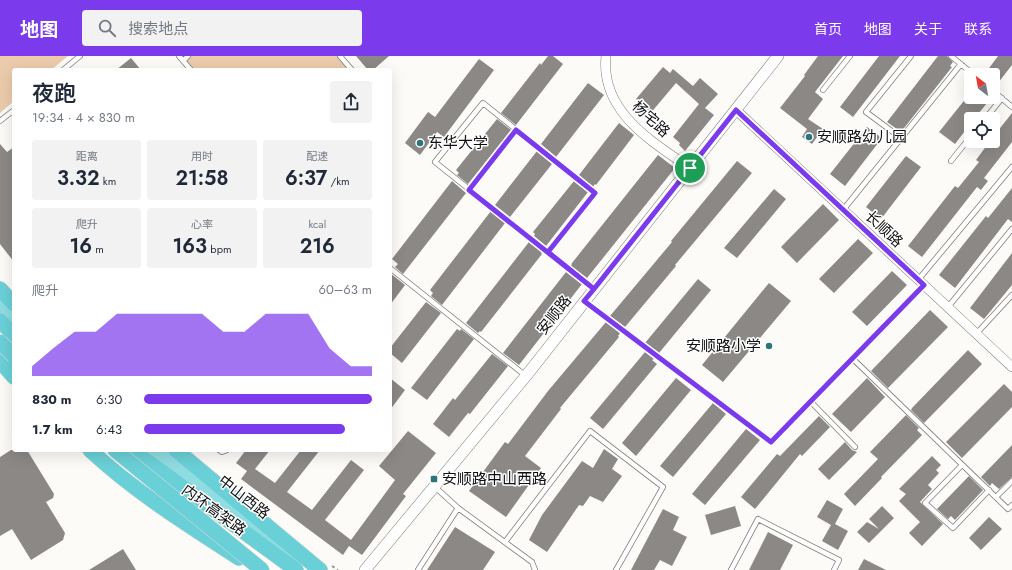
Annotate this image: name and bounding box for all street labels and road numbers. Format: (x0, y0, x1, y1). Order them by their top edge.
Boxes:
street label: 杨宅路 (627, 96, 675, 142)
street label: 长顺路 (860, 206, 908, 252)
street label: 安顺路 (531, 290, 577, 340)
street label: 中山西路 (214, 470, 274, 524)
street label: 内环高架路 (177, 479, 251, 541)

